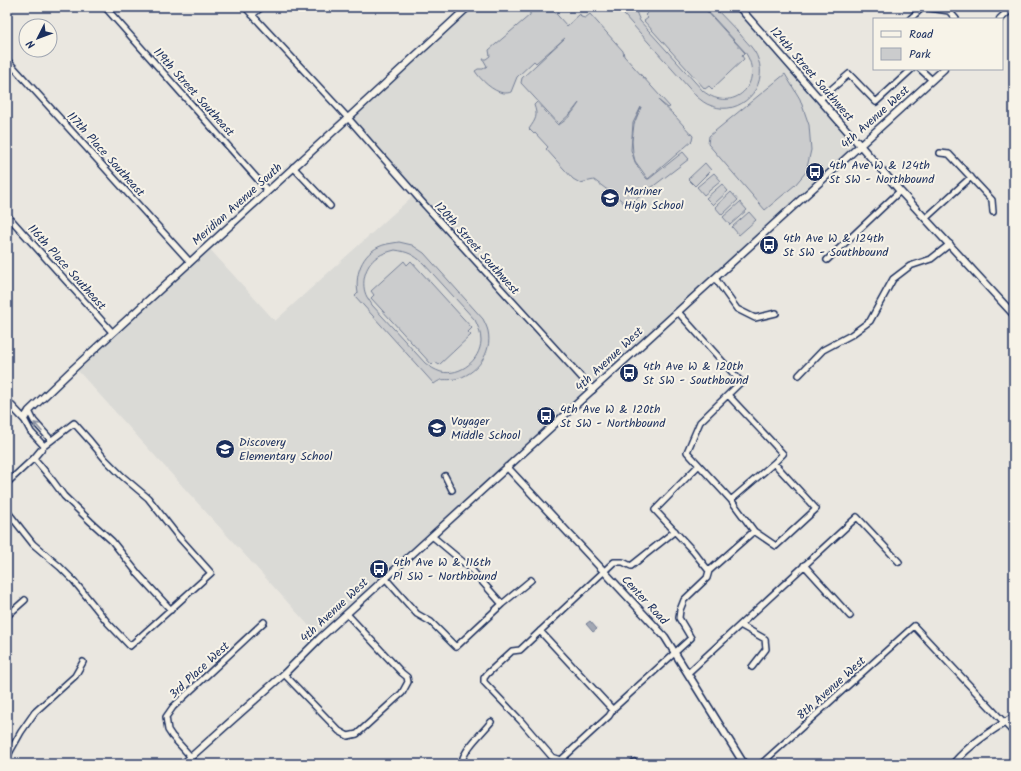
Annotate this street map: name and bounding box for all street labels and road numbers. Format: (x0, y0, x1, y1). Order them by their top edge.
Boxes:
street label: 124th Street Southwest (765, 23, 859, 126)
street label: 119th Street Southeast (148, 44, 239, 141)
street label: 4th Avenue West (837, 81, 914, 154)
street label: 117th Place Southeast (62, 107, 149, 201)
street label: Meridian Avenue South (188, 158, 287, 250)
street label: 120th Street Southwest (429, 197, 524, 299)
street label: 116th Place Southeast (23, 220, 111, 315)
street label: 4th Avenue West (571, 322, 648, 396)
street label: Center Road (617, 571, 673, 630)
street label: 4th Avenue West (296, 573, 373, 647)
street label: 3rd Place West (165, 637, 234, 704)
street label: 8th Avenue West (792, 652, 871, 725)

